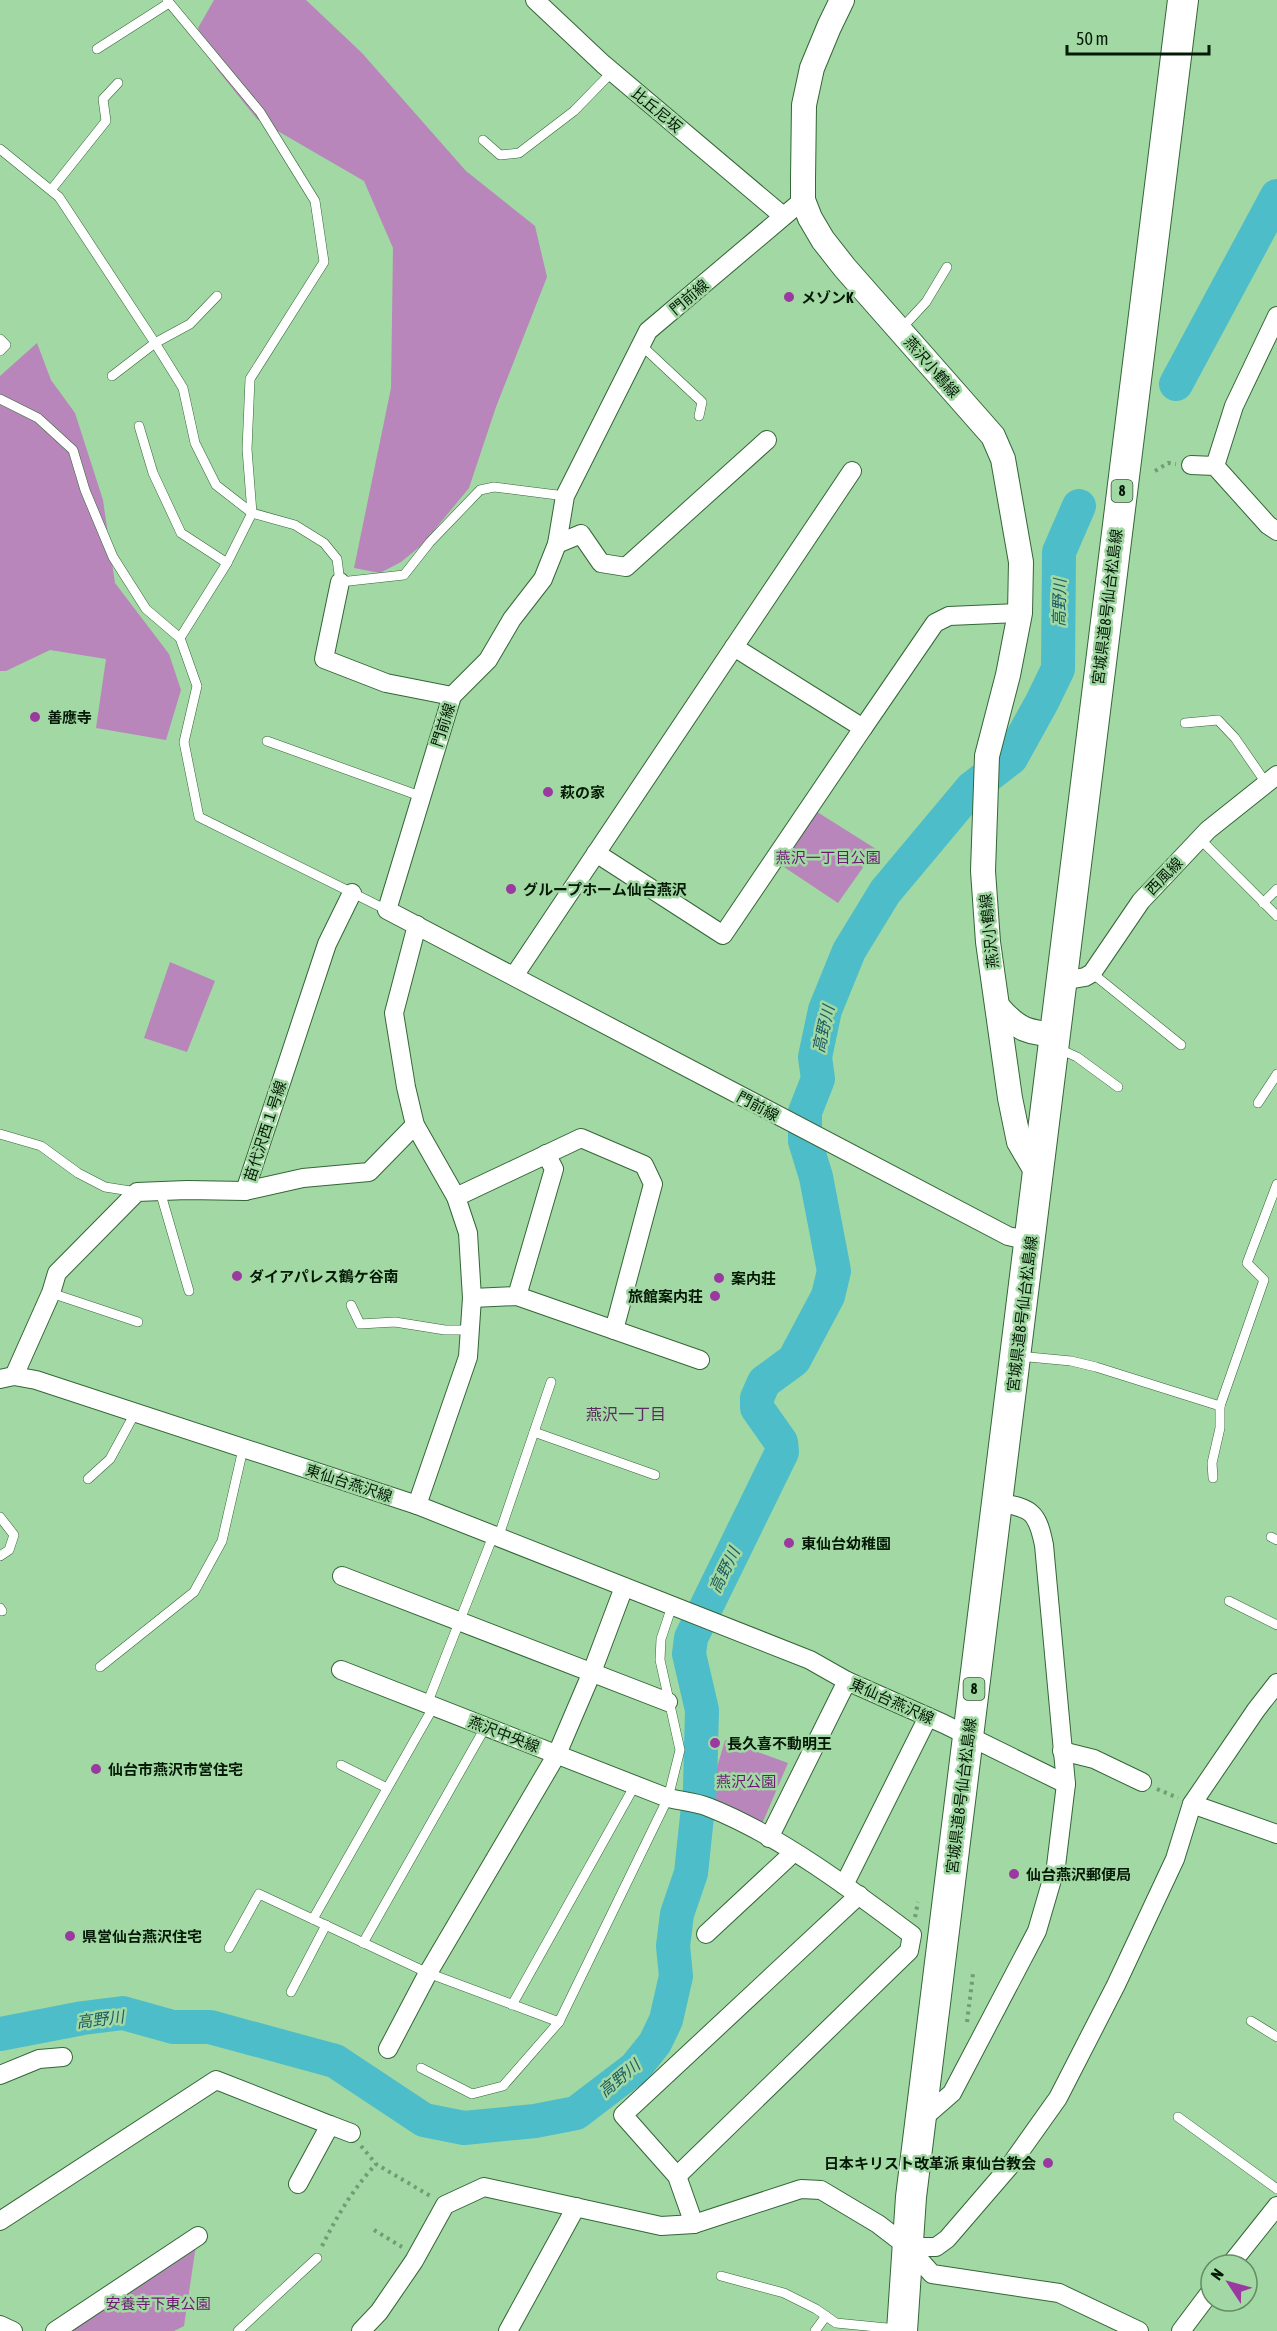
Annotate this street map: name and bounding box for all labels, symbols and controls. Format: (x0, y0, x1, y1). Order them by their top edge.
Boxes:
scale bar (1067, 18, 1210, 56)
text: 50 m (1076, 28, 1108, 49)
street label: 比丘尼坂 (629, 84, 685, 136)
street label: 門前線 (666, 276, 712, 318)
place label: メゾンK (801, 289, 854, 306)
marker: メゾンK (782, 290, 796, 304)
street label: 燕沢小鶴線 (901, 333, 963, 401)
road number: 8 (1112, 480, 1132, 502)
street label: 宮城県道8号仙台松島線 (1089, 528, 1125, 686)
water label: 高野川 (1050, 577, 1068, 627)
street label: 門前線 (428, 701, 458, 749)
place label: 善應寺 (47, 709, 92, 726)
marker: 善應寺 (28, 710, 42, 724)
place label: 萩の家 (560, 784, 605, 801)
marker: 萩の家 (541, 785, 555, 799)
park label: 燕沢一丁目公園 (775, 849, 881, 866)
street label: 西風線 (1142, 854, 1186, 898)
place label: グループホーム仙台燕沢 (523, 881, 687, 898)
marker: グループホーム仙台燕沢 (504, 882, 518, 896)
street label: 燕沢小鶴線 (977, 893, 1001, 969)
water label: 高野川 (809, 1002, 838, 1054)
street label: 苗代沢西１号線 (241, 1078, 289, 1184)
street label: 門前線 (734, 1088, 782, 1124)
street label: 宮城県道8号仙台松島線 (1004, 1235, 1040, 1393)
place label: ダイアパレス鶴ケ谷南 (249, 1268, 399, 1285)
marker: ダイアパレス鶴ケ谷南 (230, 1269, 244, 1283)
place label: 案内荘 (731, 1270, 776, 1287)
marker: 案内荘 (712, 1271, 726, 1285)
place label: 旅館案内荘 (628, 1288, 703, 1305)
marker: 旅館案内荘 (708, 1289, 722, 1303)
district label: 燕沢一丁目 (586, 1405, 666, 1423)
street label: 東仙台燕沢線 (304, 1461, 394, 1505)
place label: 東仙台幼稚園 (801, 1535, 891, 1552)
marker: 東仙台幼稚園 (782, 1536, 796, 1550)
water label: 高野川 (705, 1543, 743, 1596)
street label: 東仙台燕沢線 (847, 1675, 937, 1727)
road number: 8 (964, 1678, 984, 1700)
street label: 燕沢中央線 (466, 1713, 542, 1755)
street label: 宮城県道8号仙台松島線 (943, 1717, 979, 1875)
place label: 長久喜不動明王 (727, 1735, 832, 1752)
marker: 長久喜不動明王 (708, 1736, 722, 1750)
place label: 仙台市燕沢市営住宅 (108, 1761, 243, 1778)
marker: 仙台市燕沢市営住宅 (89, 1762, 103, 1776)
park label: 燕沢公園 (716, 1773, 776, 1790)
place label: 仙台燕沢郵便局 (1026, 1866, 1131, 1883)
marker: 仙台燕沢郵便局 (1007, 1867, 1021, 1881)
place label: 県営仙台燕沢住宅 (82, 1928, 202, 1945)
marker: 県営仙台燕沢住宅 (63, 1929, 77, 1943)
water label: 高野川 (75, 2007, 127, 2031)
water label: 高野川 (595, 2054, 645, 2100)
place label: 日本キリスト改革派 東仙台教会 (824, 2155, 1036, 2172)
marker: 日本キリスト改革派 東仙台教会 (1041, 2156, 1055, 2170)
north arrow (1199, 2253, 1259, 2313)
text: N (1207, 2265, 1227, 2283)
park label: 安養寺下東公園 (105, 2295, 211, 2312)

